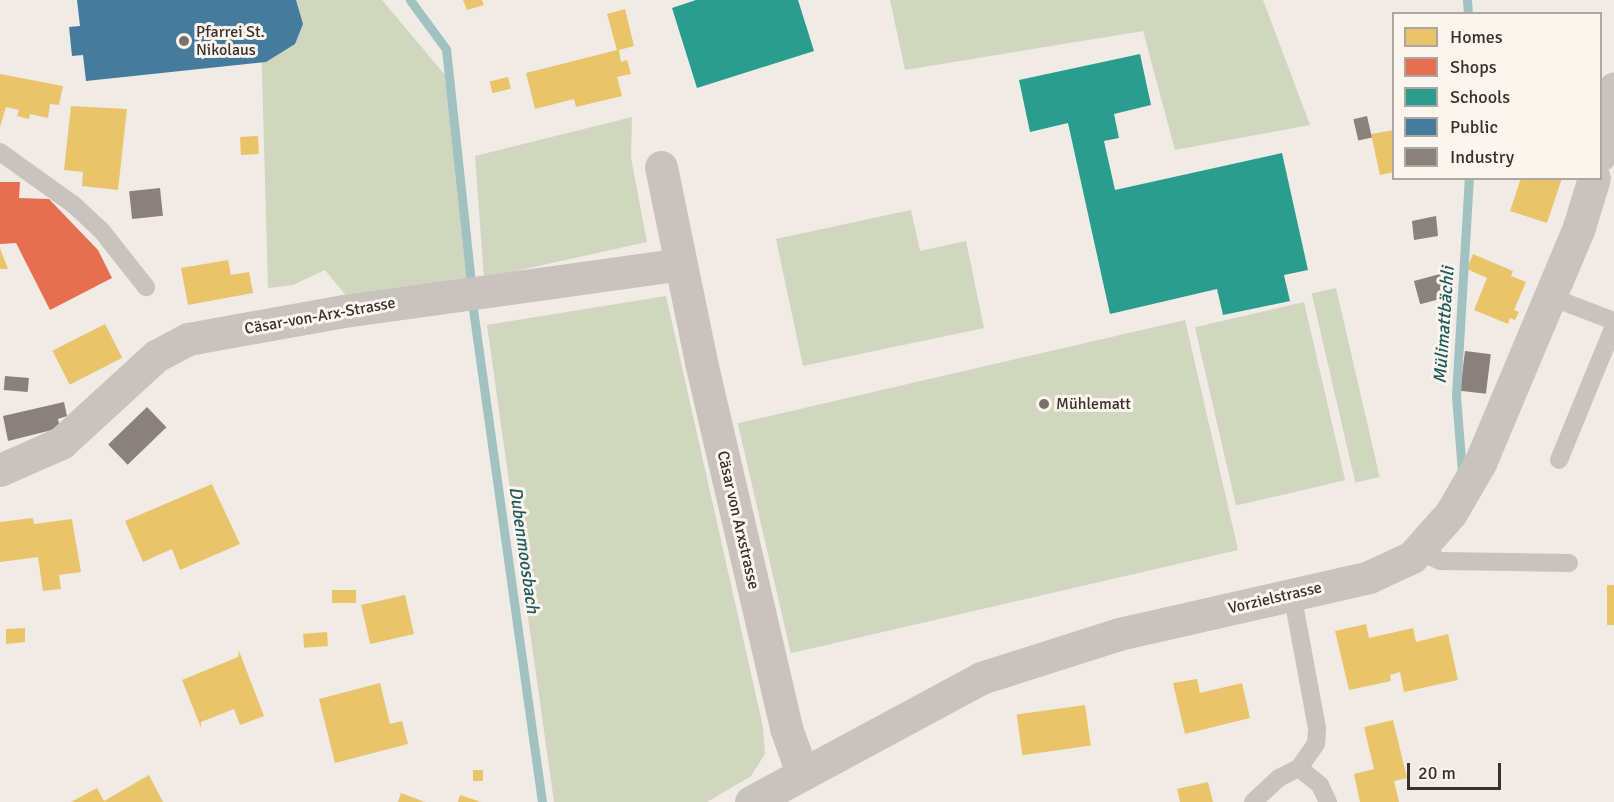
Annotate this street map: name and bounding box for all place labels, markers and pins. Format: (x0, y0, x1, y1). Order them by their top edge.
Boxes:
place label: Pfarrei St. Nikolaus (196, 22, 265, 60)
marker: Pfarrei St. Nikolaus (177, 34, 191, 48)
place label: Mühlematt (1056, 394, 1131, 414)
marker: Mühlematt (1037, 397, 1051, 411)

